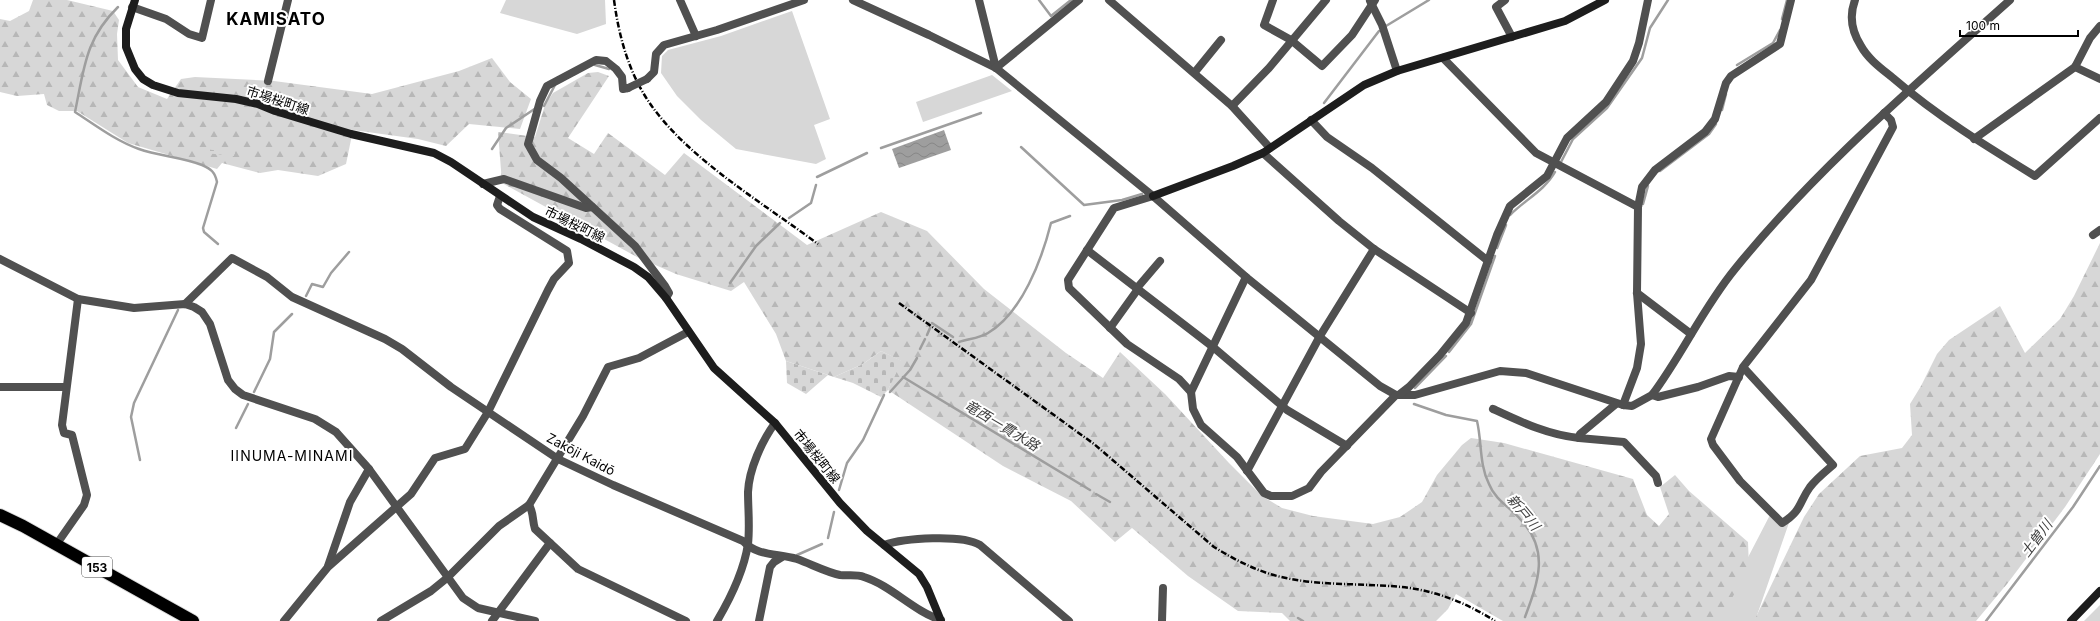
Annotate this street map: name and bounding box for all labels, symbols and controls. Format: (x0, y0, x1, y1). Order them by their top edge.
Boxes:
district label: KAMISATO (226, 9, 326, 29)
scale bar (1960, 12, 2078, 38)
text: 100 m (1966, 18, 2000, 33)
street label: 市場桜町線 (245, 82, 311, 118)
street label: 市場桜町線 (542, 203, 608, 245)
water label: 竜西一貫水路 (962, 396, 1043, 454)
street label: 市場桜町線 (790, 426, 844, 486)
street label: Zakōji Kaidō (544, 429, 618, 479)
district label: IINUMA-MINAMI (231, 447, 353, 464)
water label: 新戸川 (1504, 490, 1545, 535)
water label: 土曽川 (2017, 515, 2057, 560)
road number: 153 (82, 557, 112, 577)

